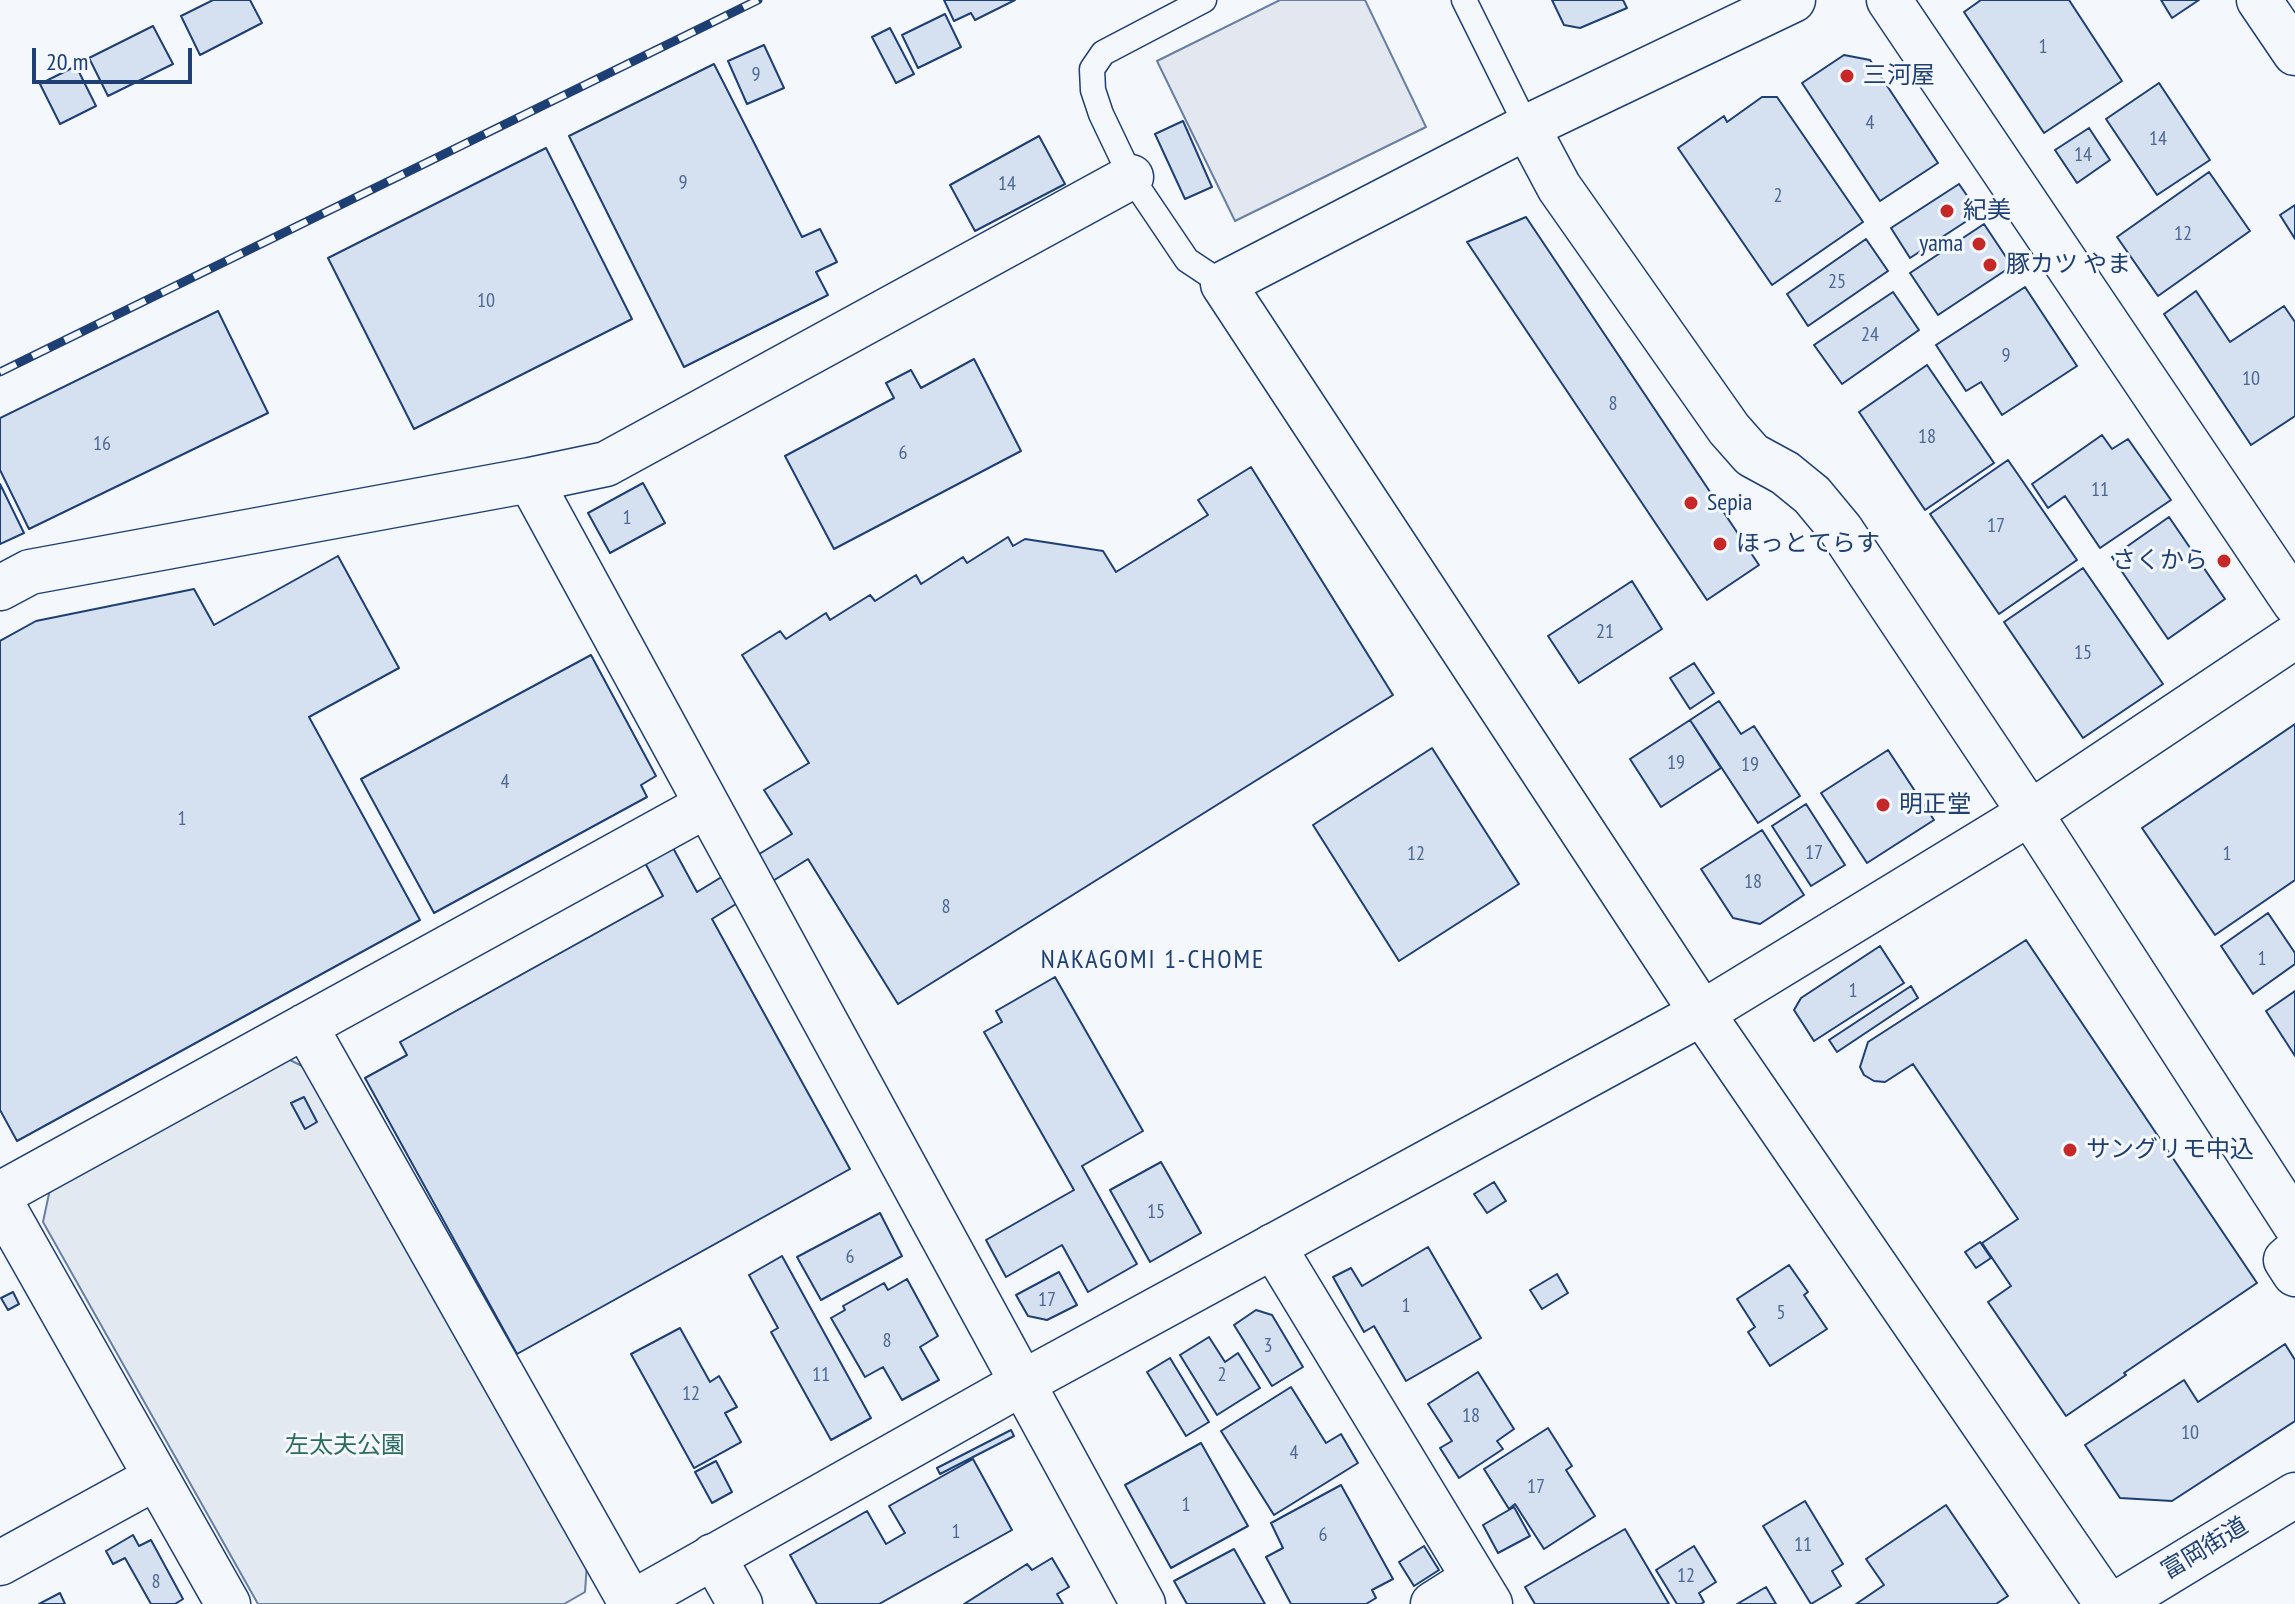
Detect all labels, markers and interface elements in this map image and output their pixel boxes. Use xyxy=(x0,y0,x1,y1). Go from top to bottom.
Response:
scale bar xyxy=(36,32,196,82)
house number: 1 xyxy=(2039,35,2047,59)
text: 20 m xyxy=(46,46,88,77)
place label: 三河屋 xyxy=(1863,62,1935,90)
house number: 9 xyxy=(752,63,760,87)
marker: 三河屋 xyxy=(1838,67,1856,85)
house number: 4 xyxy=(1866,111,1874,135)
house number: 14 xyxy=(2149,127,2167,151)
house number: 14 xyxy=(2074,143,2092,167)
house number: 9 xyxy=(679,171,687,195)
house number: 14 xyxy=(998,172,1016,196)
house number: 2 xyxy=(1774,184,1782,208)
place label: 紀美 xyxy=(1963,197,2011,225)
marker: 紀美 xyxy=(1938,202,1956,220)
house number: 12 xyxy=(2174,222,2192,246)
place label: yama xyxy=(1919,230,1963,258)
marker: yama xyxy=(1970,235,1988,253)
place label: 豚カツ やま xyxy=(2006,251,2131,279)
marker: 豚カツ やま xyxy=(1981,256,1999,274)
house number: 25 xyxy=(1828,270,1846,294)
house number: 10 xyxy=(477,289,495,313)
house number: 24 xyxy=(1861,323,1879,347)
house number: 9 xyxy=(2002,344,2010,368)
house number: 10 xyxy=(2242,367,2260,391)
house number: 8 xyxy=(1609,392,1617,416)
house number: 18 xyxy=(1918,425,1936,449)
house number: 16 xyxy=(93,432,111,456)
house number: 6 xyxy=(899,441,907,465)
house number: 11 xyxy=(2091,478,2109,502)
place label: Sepia xyxy=(1707,489,1752,517)
marker: Sepia xyxy=(1682,494,1700,512)
house number: 1 xyxy=(623,506,631,530)
house number: 17 xyxy=(1987,514,2005,538)
place label: ほっとてらす xyxy=(1736,530,1880,558)
marker: ほっとてらす xyxy=(1711,535,1729,553)
place label: さくから xyxy=(2112,547,2208,575)
marker: さくから xyxy=(2215,552,2233,570)
house number: 21 xyxy=(1596,620,1614,644)
house number: 15 xyxy=(2074,641,2092,665)
house number: 19 xyxy=(1667,751,1685,775)
house number: 19 xyxy=(1741,753,1759,777)
house number: 4 xyxy=(501,770,509,794)
place label: 明正堂 xyxy=(1899,791,1971,819)
marker: 明正堂 xyxy=(1874,796,1892,814)
house number: 1 xyxy=(178,807,186,831)
house number: 17 xyxy=(1805,841,1823,865)
house number: 12 xyxy=(1407,842,1425,866)
house number: 1 xyxy=(2223,842,2231,866)
house number: 18 xyxy=(1744,870,1762,894)
house number: 8 xyxy=(942,895,950,919)
district label: NAKAGOMI 1-CHOME xyxy=(1041,945,1265,977)
house number: 1 xyxy=(2258,947,2266,971)
house number: 1 xyxy=(1849,979,1857,1003)
place label: サングリモ中込 xyxy=(2086,1136,2254,1164)
marker: サングリモ中込 xyxy=(2061,1141,2079,1159)
house number: 15 xyxy=(1147,1200,1165,1224)
house number: 6 xyxy=(846,1245,854,1269)
house number: 17 xyxy=(1038,1288,1056,1312)
house number: 1 xyxy=(1402,1294,1410,1318)
house number: 5 xyxy=(1777,1301,1785,1325)
house number: 8 xyxy=(883,1329,891,1353)
house number: 3 xyxy=(1264,1334,1272,1358)
house number: 11 xyxy=(812,1363,830,1387)
house number: 2 xyxy=(1218,1363,1226,1387)
house number: 12 xyxy=(682,1382,700,1406)
house number: 18 xyxy=(1462,1404,1480,1428)
house number: 10 xyxy=(2181,1421,2199,1445)
park label: 左太夫公園 xyxy=(285,1432,405,1460)
house number: 4 xyxy=(1290,1441,1298,1465)
house number: 17 xyxy=(1527,1475,1545,1499)
house number: 1 xyxy=(1182,1493,1190,1517)
street label: 富岡街道 xyxy=(2156,1512,2254,1586)
house number: 1 xyxy=(952,1520,960,1544)
house number: 6 xyxy=(1319,1523,1327,1547)
house number: 11 xyxy=(1794,1533,1812,1557)
house number: 12 xyxy=(1677,1564,1695,1588)
house number: 8 xyxy=(152,1570,160,1594)

